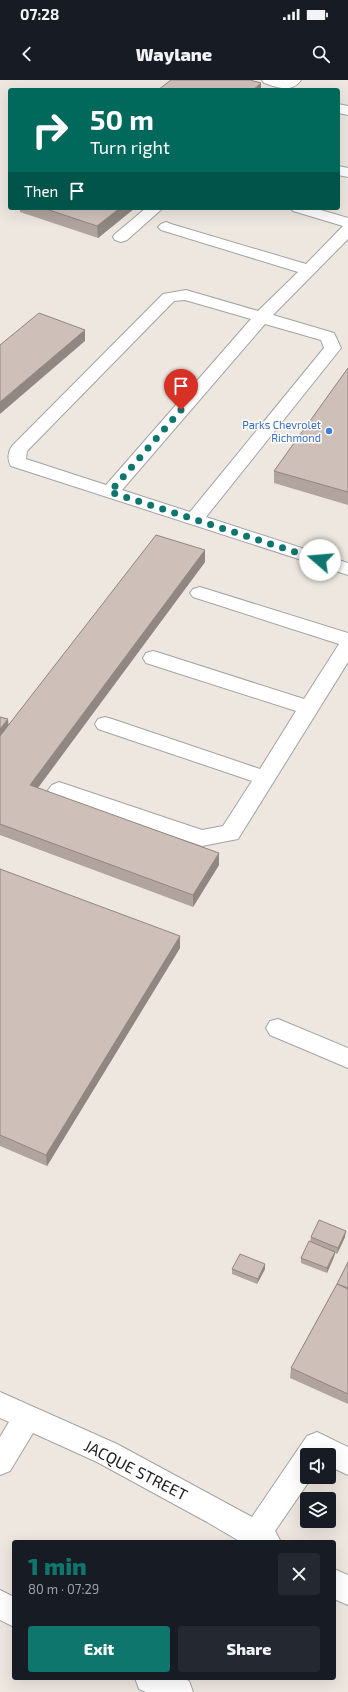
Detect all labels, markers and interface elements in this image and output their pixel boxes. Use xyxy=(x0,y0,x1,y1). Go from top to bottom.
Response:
text: 07:28 xyxy=(20,5,59,23)
icon: back xyxy=(16,43,38,65)
text: Waylane xyxy=(136,43,212,65)
icon: search xyxy=(310,43,332,65)
text: 50 m xyxy=(90,102,154,136)
icon: right xyxy=(24,104,76,156)
text: Turn right xyxy=(90,136,170,158)
icon: arrive xyxy=(66,180,88,202)
text: Then xyxy=(24,182,58,200)
pin xyxy=(164,369,198,410)
icon: arrive xyxy=(170,375,192,397)
place label: Parks Chevrolet Richmond xyxy=(242,418,321,444)
marker: Parks Chevrolet Richmond xyxy=(324,426,334,436)
position arrow xyxy=(299,539,341,581)
street label: JACQUE STREET xyxy=(81,1435,191,1505)
map controls xyxy=(300,1448,336,1528)
button: sound xyxy=(300,1448,336,1484)
button: layers xyxy=(300,1492,336,1528)
text: 1 min xyxy=(28,1551,87,1580)
button: close xyxy=(278,1553,320,1595)
text: 80 m · 07:29 xyxy=(28,1581,99,1597)
button: Exit xyxy=(28,1626,170,1672)
button: Share xyxy=(178,1626,320,1672)

